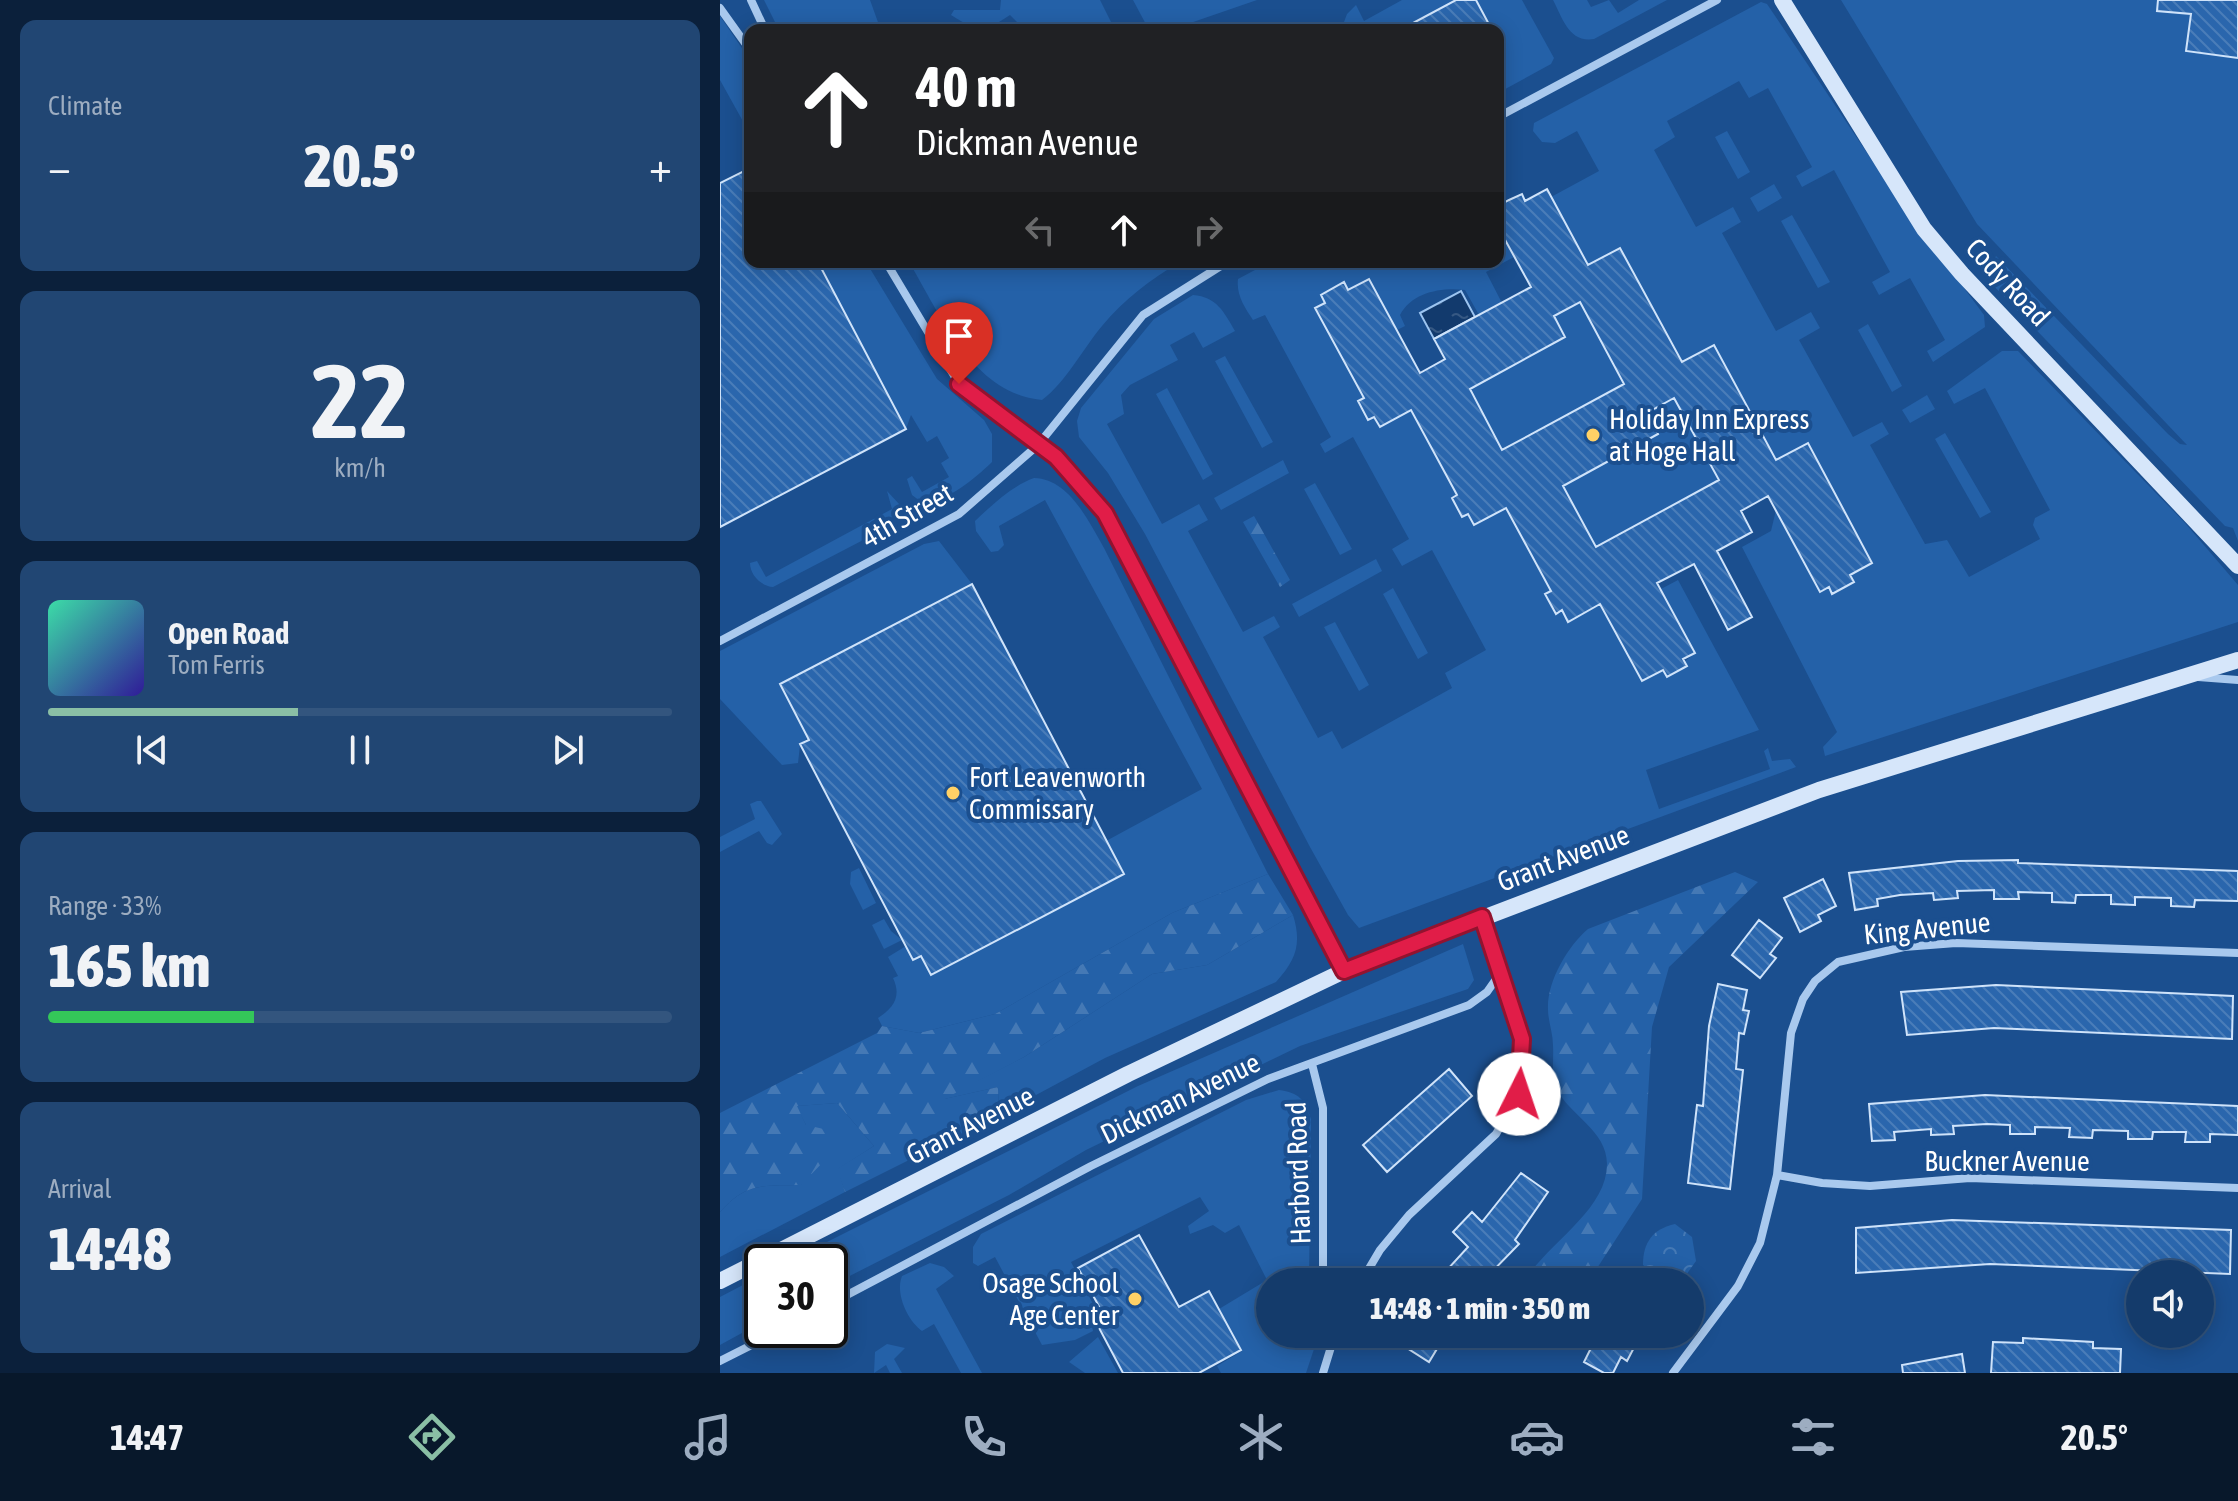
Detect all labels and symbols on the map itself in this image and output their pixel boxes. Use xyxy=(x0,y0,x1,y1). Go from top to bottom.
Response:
street label: Cody Road xyxy=(1960,232,2056,332)
pin xyxy=(925,302,993,384)
place label: Holiday Inn Express at Hoge Hall xyxy=(1609,403,1809,467)
marker: Holiday Inn Express at Hoge Hall xyxy=(1584,426,1602,444)
street label: 4th Street xyxy=(856,476,958,554)
place label: Fort Leavenworth Commissary xyxy=(969,761,1146,825)
marker: Fort Leavenworth Commissary xyxy=(944,784,962,802)
street label: Grant Avenue xyxy=(1493,818,1633,898)
street label: King Avenue xyxy=(1862,905,1992,951)
street label: Dickman Avenue xyxy=(1095,1046,1265,1150)
position arrow xyxy=(1477,1052,1561,1136)
street label: Grant Avenue xyxy=(901,1079,1039,1171)
street label: Harbord Road xyxy=(1280,1101,1316,1245)
street label: Buckner Avenue xyxy=(1924,1145,2090,1177)
speed limit sign: 30 xyxy=(744,1244,848,1348)
place label: Osage School Age Center xyxy=(982,1267,1120,1331)
marker: Osage School Age Center xyxy=(1126,1290,1144,1308)

